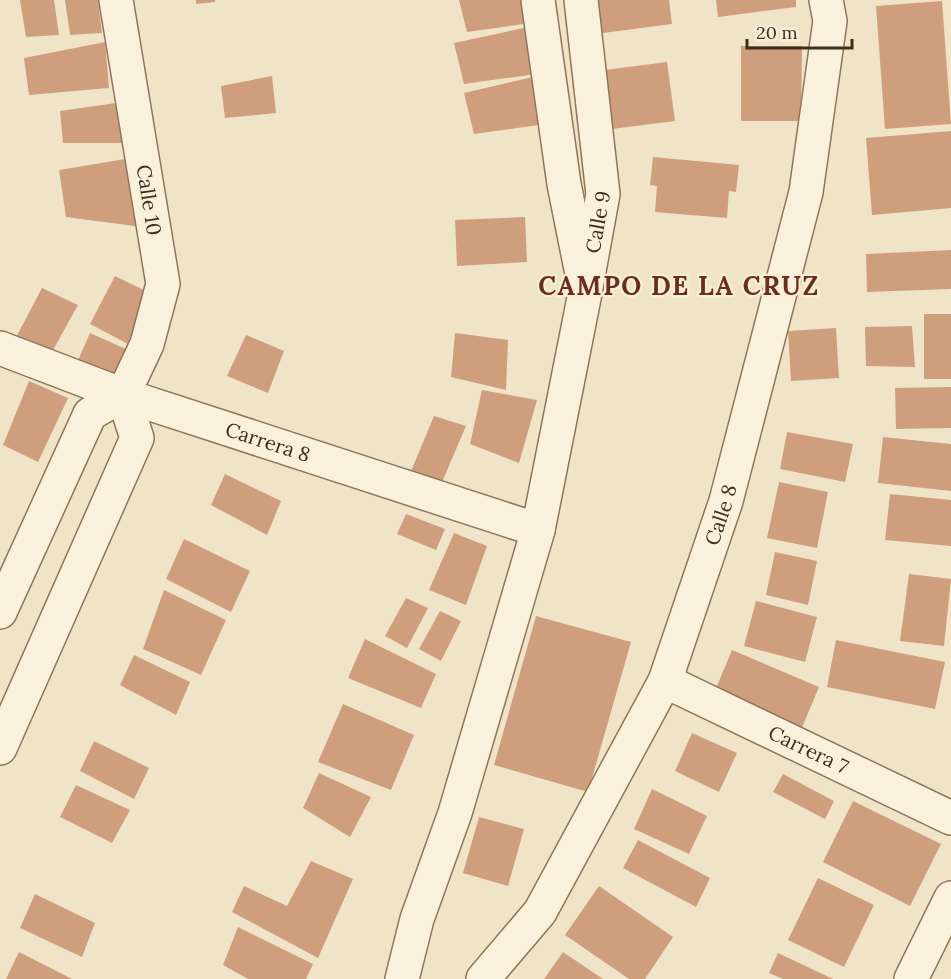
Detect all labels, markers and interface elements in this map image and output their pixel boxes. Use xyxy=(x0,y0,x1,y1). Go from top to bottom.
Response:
scale bar xyxy=(747,12,852,50)
text: 20 m xyxy=(756,21,798,44)
street label: Calle 10 xyxy=(132,163,167,237)
street label: Calle 9 xyxy=(579,189,615,255)
district label: CAMPO DE LA CRUZ xyxy=(538,269,820,302)
street label: Carrera 8 xyxy=(222,416,314,467)
street label: Calle 8 xyxy=(699,482,742,548)
street label: Carrera 7 xyxy=(765,719,853,779)

